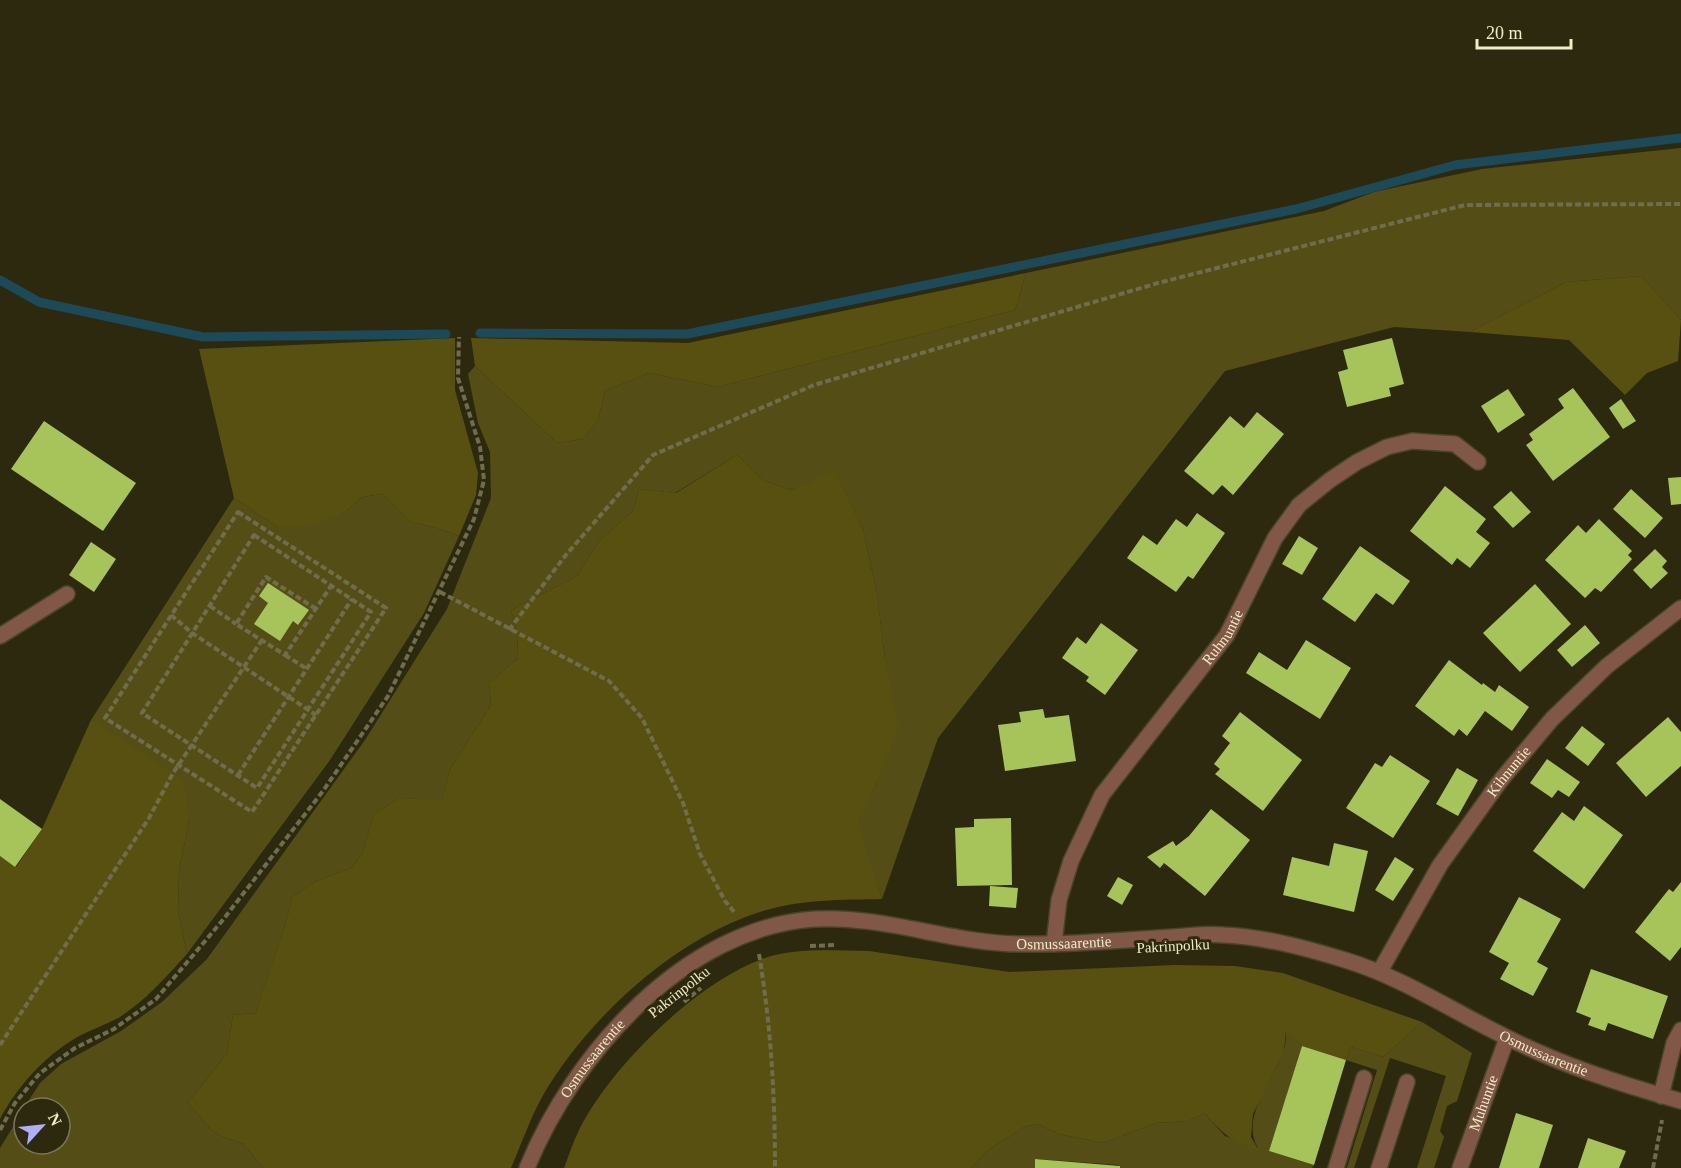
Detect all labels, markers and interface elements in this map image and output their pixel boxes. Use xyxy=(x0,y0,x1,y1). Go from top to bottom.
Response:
scale bar xyxy=(1477,12,1572,50)
text: 20 m xyxy=(1486,23,1523,43)
street label: Ruhnuntie xyxy=(1199,607,1246,668)
street label: Kihnuntie xyxy=(1484,743,1534,800)
street label: Osmussaarentie xyxy=(1016,933,1112,952)
street label: Pakrinpolku xyxy=(1136,936,1211,956)
street label: Pakrinpolku xyxy=(645,963,713,1021)
street label: Osmussaarentie xyxy=(557,1016,628,1101)
street label: Osmussaarentie xyxy=(1497,1027,1590,1079)
street label: Muhuntie xyxy=(1466,1073,1501,1133)
north arrow xyxy=(12,1096,72,1156)
text: N xyxy=(45,1110,65,1129)

